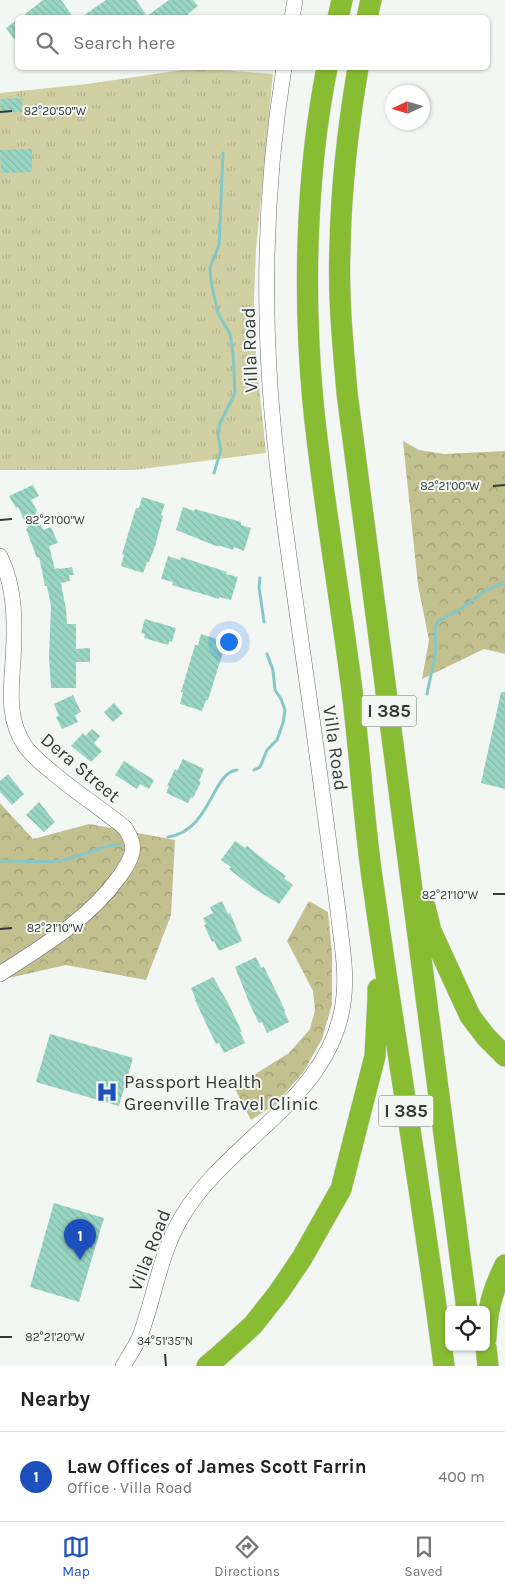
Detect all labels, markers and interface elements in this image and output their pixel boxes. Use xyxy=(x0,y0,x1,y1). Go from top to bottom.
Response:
search box xyxy=(15,15,490,70)
icon: search xyxy=(33,29,61,57)
text: Search here xyxy=(73,32,175,54)
north arrow xyxy=(385,85,430,130)
text: 82°20'50"W xyxy=(24,104,86,118)
street label: Villa Road xyxy=(238,307,262,393)
text: 82°21'00"W xyxy=(420,479,480,493)
text: 82°21'00"W xyxy=(25,513,85,527)
your location xyxy=(216,629,242,655)
road number: I 385 xyxy=(362,696,416,726)
street label: Villa Road xyxy=(318,704,352,792)
street label: Dera Street xyxy=(36,728,124,807)
text: 82°21'10"W xyxy=(422,888,478,902)
text: 82°21'10"W xyxy=(27,921,83,935)
place label: Passport Health Greenville Travel Clinic xyxy=(124,1071,318,1115)
hospital icon: Passport Health Greenville Travel Clinic xyxy=(94,1079,120,1105)
road number: I 385 xyxy=(378,1096,434,1126)
street label: Villa Road xyxy=(124,1206,176,1294)
pin: 1 xyxy=(64,1219,96,1260)
map controls xyxy=(445,1306,490,1351)
button: locate xyxy=(445,1306,490,1351)
text: 82°21'20"W xyxy=(25,1330,85,1344)
text: 34°51'35"N xyxy=(137,1334,193,1348)
text: Nearby xyxy=(20,1387,90,1411)
text: Law Offices of James Scott Farrin xyxy=(67,1456,367,1478)
text: 1 xyxy=(33,1467,39,1486)
text: 400 m xyxy=(438,1467,485,1486)
text: Office · Villa Road xyxy=(67,1478,192,1497)
tab: Map xyxy=(62,1533,90,1580)
tab: Directions xyxy=(214,1533,280,1580)
tab: Saved xyxy=(404,1533,443,1580)

